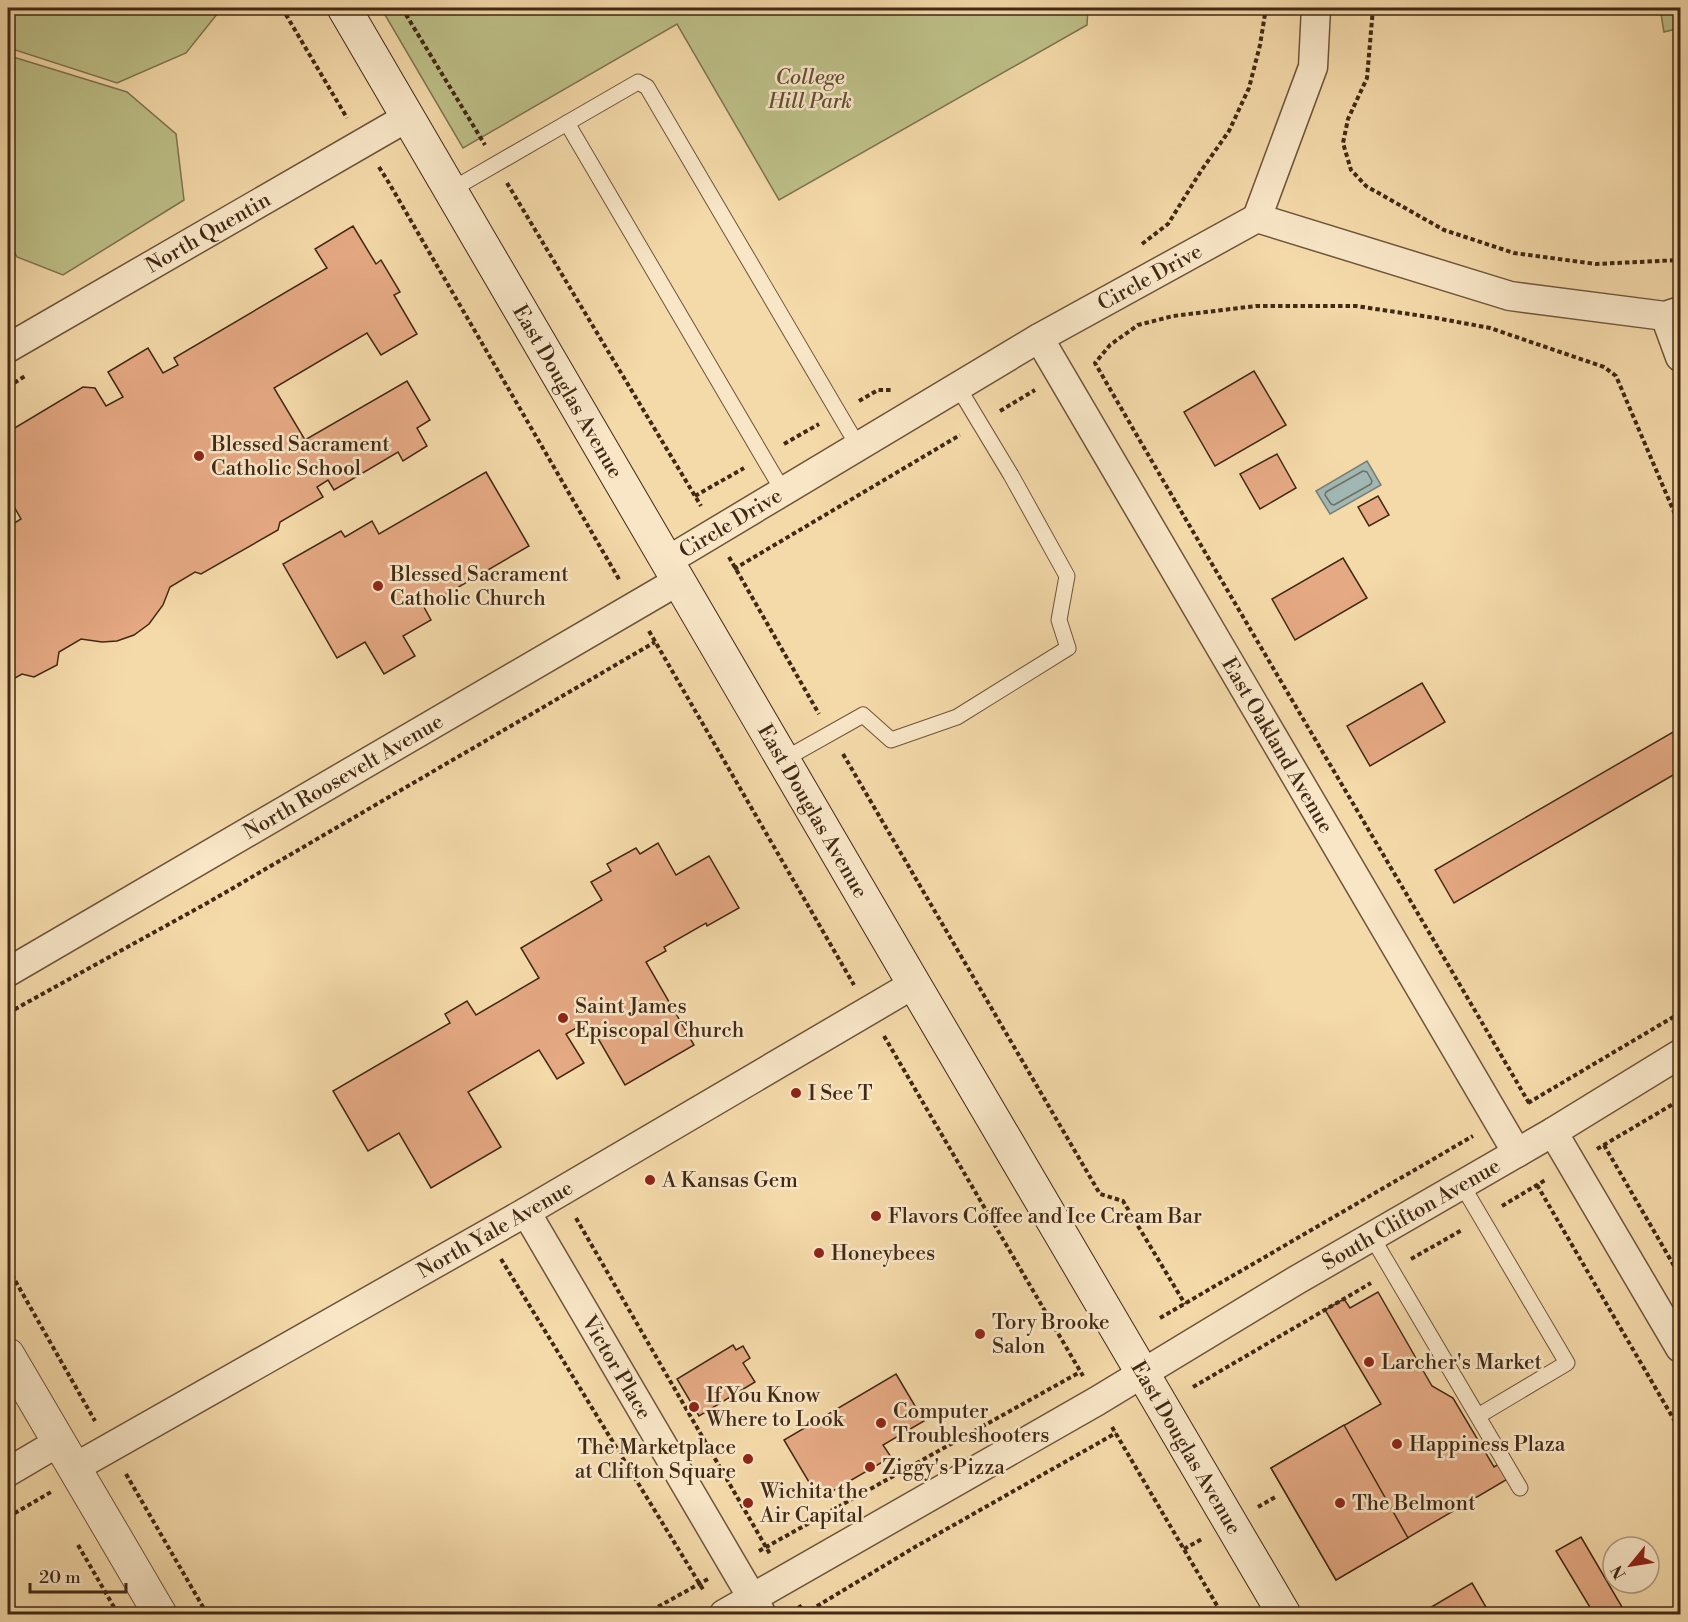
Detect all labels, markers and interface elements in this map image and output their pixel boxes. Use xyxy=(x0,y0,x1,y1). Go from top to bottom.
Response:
park label: College Hill Park xyxy=(767,65,852,115)
street label: North Quentin xyxy=(141,187,276,280)
street label: Circle Drive xyxy=(1093,239,1207,317)
street label: East Douglas Avenue xyxy=(506,300,628,484)
place label: Blessed Sacrament Catholic School xyxy=(210,432,390,482)
marker: Blessed Sacrament Catholic School xyxy=(192,449,206,463)
street label: Circle Drive xyxy=(675,483,787,565)
place label: Blessed Sacrament Catholic Church xyxy=(389,562,569,612)
marker: Blessed Sacrament Catholic Church xyxy=(371,579,385,593)
street label: East Oakland Avenue xyxy=(1215,653,1339,838)
street label: North Roosevelt Avenue xyxy=(239,709,448,846)
street label: East Douglas Avenue xyxy=(751,720,873,903)
place label: Saint James Episcopal Church xyxy=(575,994,745,1044)
marker: Saint James Episcopal Church xyxy=(556,1011,570,1025)
place label: I See T xyxy=(808,1081,873,1107)
marker: I See T xyxy=(789,1086,803,1100)
street label: South Clifton Avenue xyxy=(1318,1153,1505,1277)
place label: A Kansas Gem xyxy=(661,1168,798,1194)
marker: A Kansas Gem xyxy=(643,1173,657,1187)
street label: North Yale Avenue xyxy=(413,1175,578,1285)
place label: Flavors Coffee and Ice Cream Bar xyxy=(888,1204,1202,1230)
marker: Flavors Coffee and Ice Cream Bar xyxy=(869,1209,883,1223)
place label: Honeybees xyxy=(831,1241,935,1267)
marker: Honeybees xyxy=(812,1246,826,1260)
street label: Victor Place xyxy=(575,1310,657,1425)
place label: Tory Brooke Salon xyxy=(992,1310,1110,1360)
marker: Tory Brooke Salon xyxy=(973,1327,987,1341)
place label: Larcher's Market xyxy=(1381,1350,1543,1376)
marker: Larcher's Market xyxy=(1362,1355,1376,1369)
street label: East Douglas Avenue xyxy=(1124,1357,1247,1540)
place label: If You Know Where to Look xyxy=(705,1383,845,1433)
place label: Computer Troubleshooters xyxy=(893,1399,1050,1449)
marker: If You Know Where to Look xyxy=(687,1400,701,1414)
marker: Computer Troubleshooters xyxy=(874,1416,888,1430)
place label: Happiness Plaza xyxy=(1409,1432,1566,1458)
place label: The Marketplace at Clifton Square xyxy=(575,1435,736,1485)
marker: Happiness Plaza xyxy=(1390,1437,1404,1451)
marker: The Marketplace at Clifton Square xyxy=(741,1452,755,1466)
place label: Ziggy's Pizza xyxy=(882,1455,1005,1481)
marker: Ziggy's Pizza xyxy=(863,1460,877,1474)
place label: Wichita the Air Capital xyxy=(759,1479,868,1529)
place label: The Belmont xyxy=(1352,1491,1476,1517)
marker: Wichita the Air Capital xyxy=(741,1496,755,1510)
marker: The Belmont xyxy=(1333,1496,1347,1510)
north arrow xyxy=(1601,1535,1661,1595)
scale bar xyxy=(30,1556,126,1594)
text: N xyxy=(1607,1561,1631,1582)
text: 20 m xyxy=(39,1566,81,1589)

